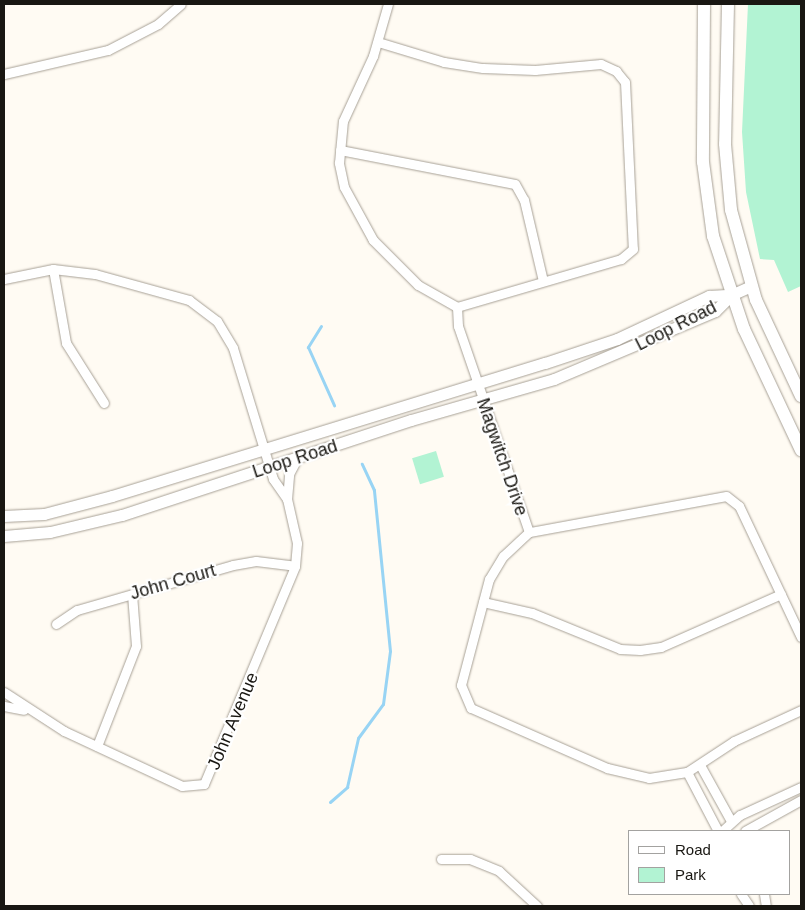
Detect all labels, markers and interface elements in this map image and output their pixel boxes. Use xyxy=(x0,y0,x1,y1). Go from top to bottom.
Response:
street label: Loop Road xyxy=(632,296,720,356)
street label: Magwitch Drive xyxy=(472,395,532,519)
street label: Loop Road xyxy=(250,435,340,483)
street label: John Court xyxy=(128,559,218,605)
street label: John Avenue xyxy=(203,669,263,773)
legend xyxy=(628,830,790,895)
text: Road xyxy=(675,841,711,858)
text: Park xyxy=(675,866,706,883)

